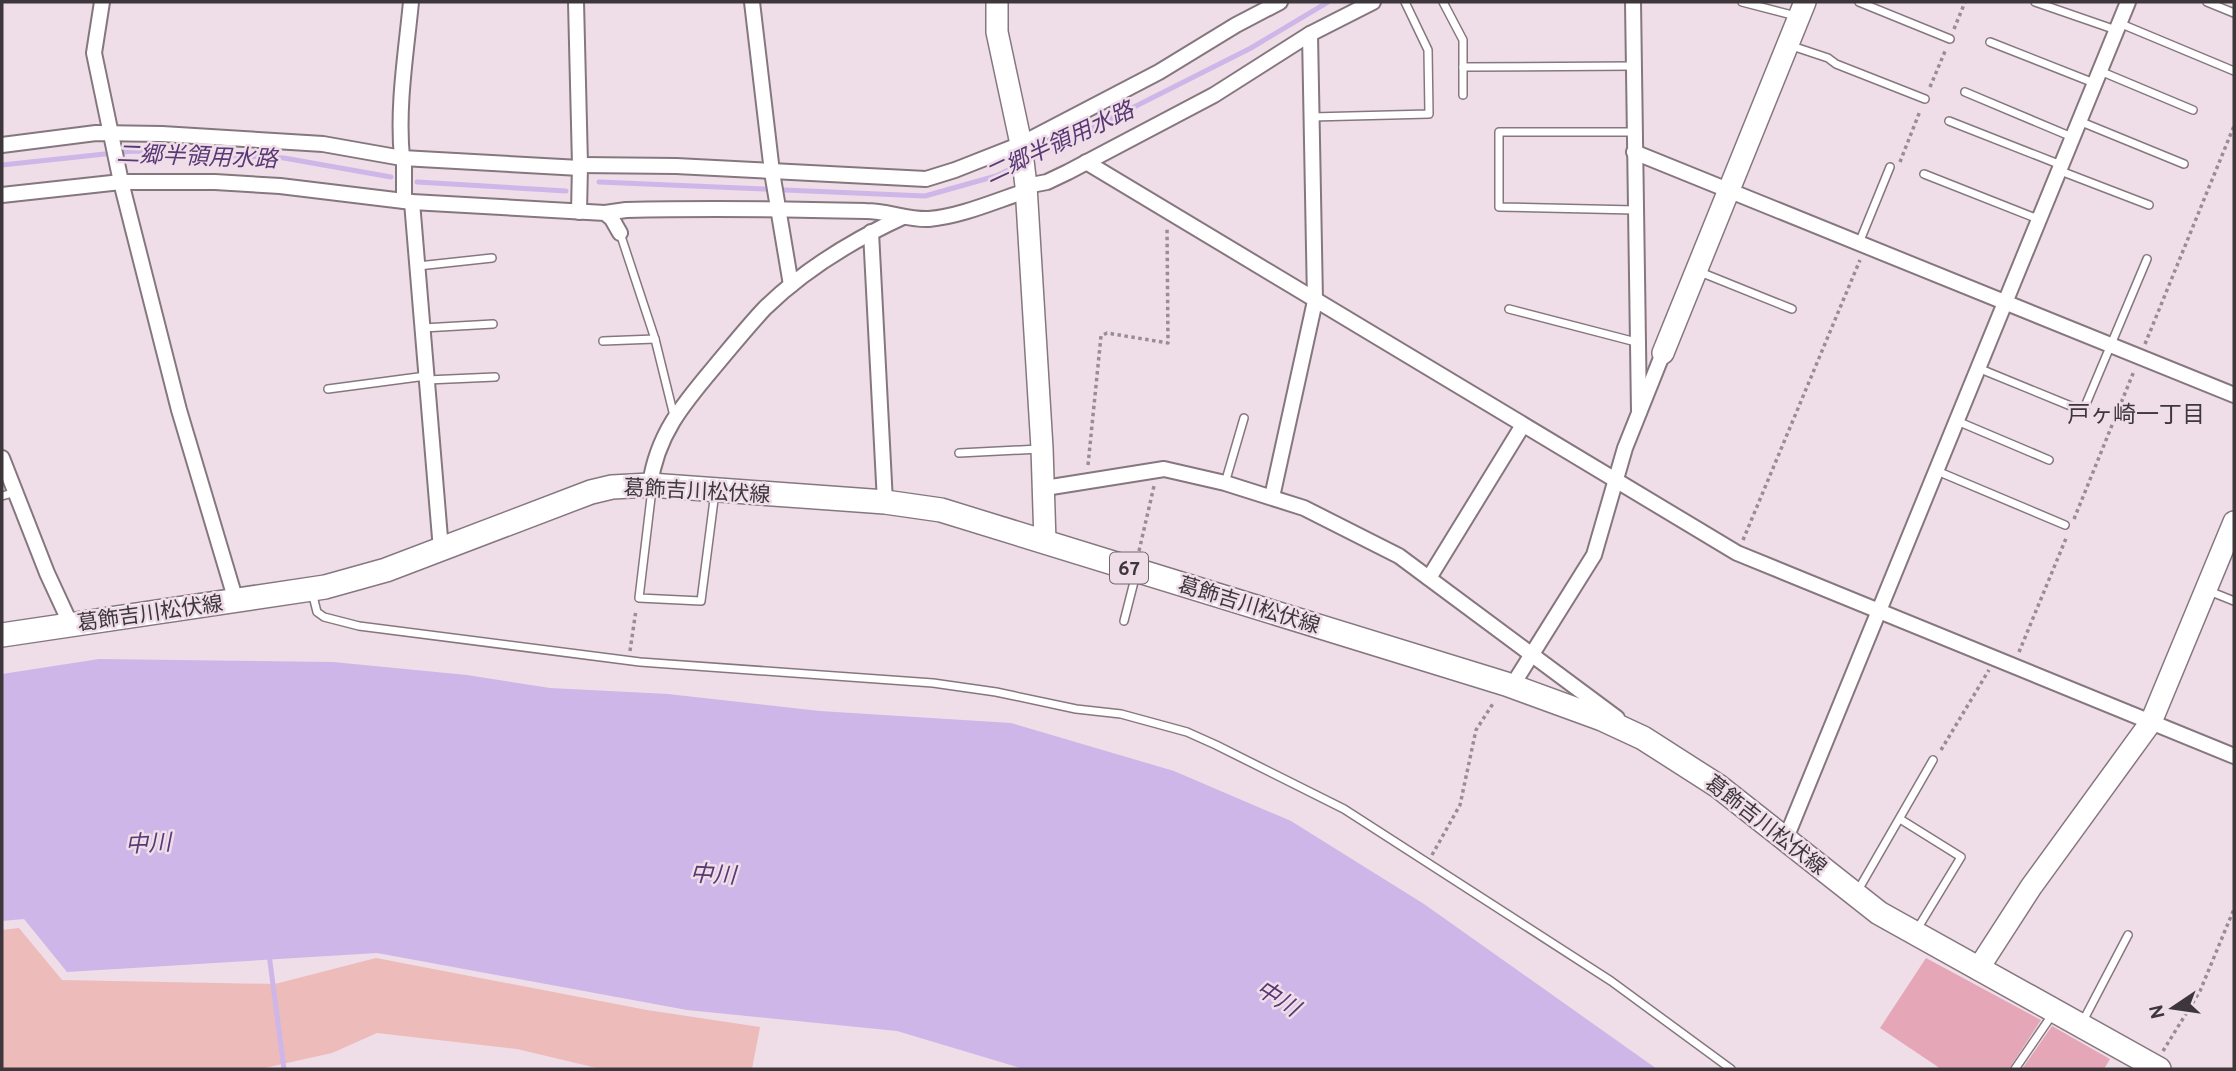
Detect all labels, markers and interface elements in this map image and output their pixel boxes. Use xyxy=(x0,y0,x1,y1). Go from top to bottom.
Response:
water label: 二郷半領用水路 xyxy=(981,96,1141,191)
water label: 二郷半領用水路 xyxy=(116,141,280,176)
district label: 戸ヶ崎一丁目 xyxy=(2067,402,2205,431)
street label: 葛飾吉川松伏線 xyxy=(623,475,771,510)
road number: 67 xyxy=(1110,552,1148,583)
street label: 葛飾吉川松伏線 xyxy=(1174,572,1323,641)
street label: 葛飾吉川松伏線 xyxy=(76,591,225,638)
street label: 葛飾吉川松伏線 xyxy=(1699,770,1831,882)
water label: 中川 xyxy=(124,830,175,861)
water label: 中川 xyxy=(689,861,740,892)
north arrow xyxy=(2138,973,2208,1043)
water label: 中川 xyxy=(1249,976,1306,1026)
text: N xyxy=(2145,1002,2172,1021)

